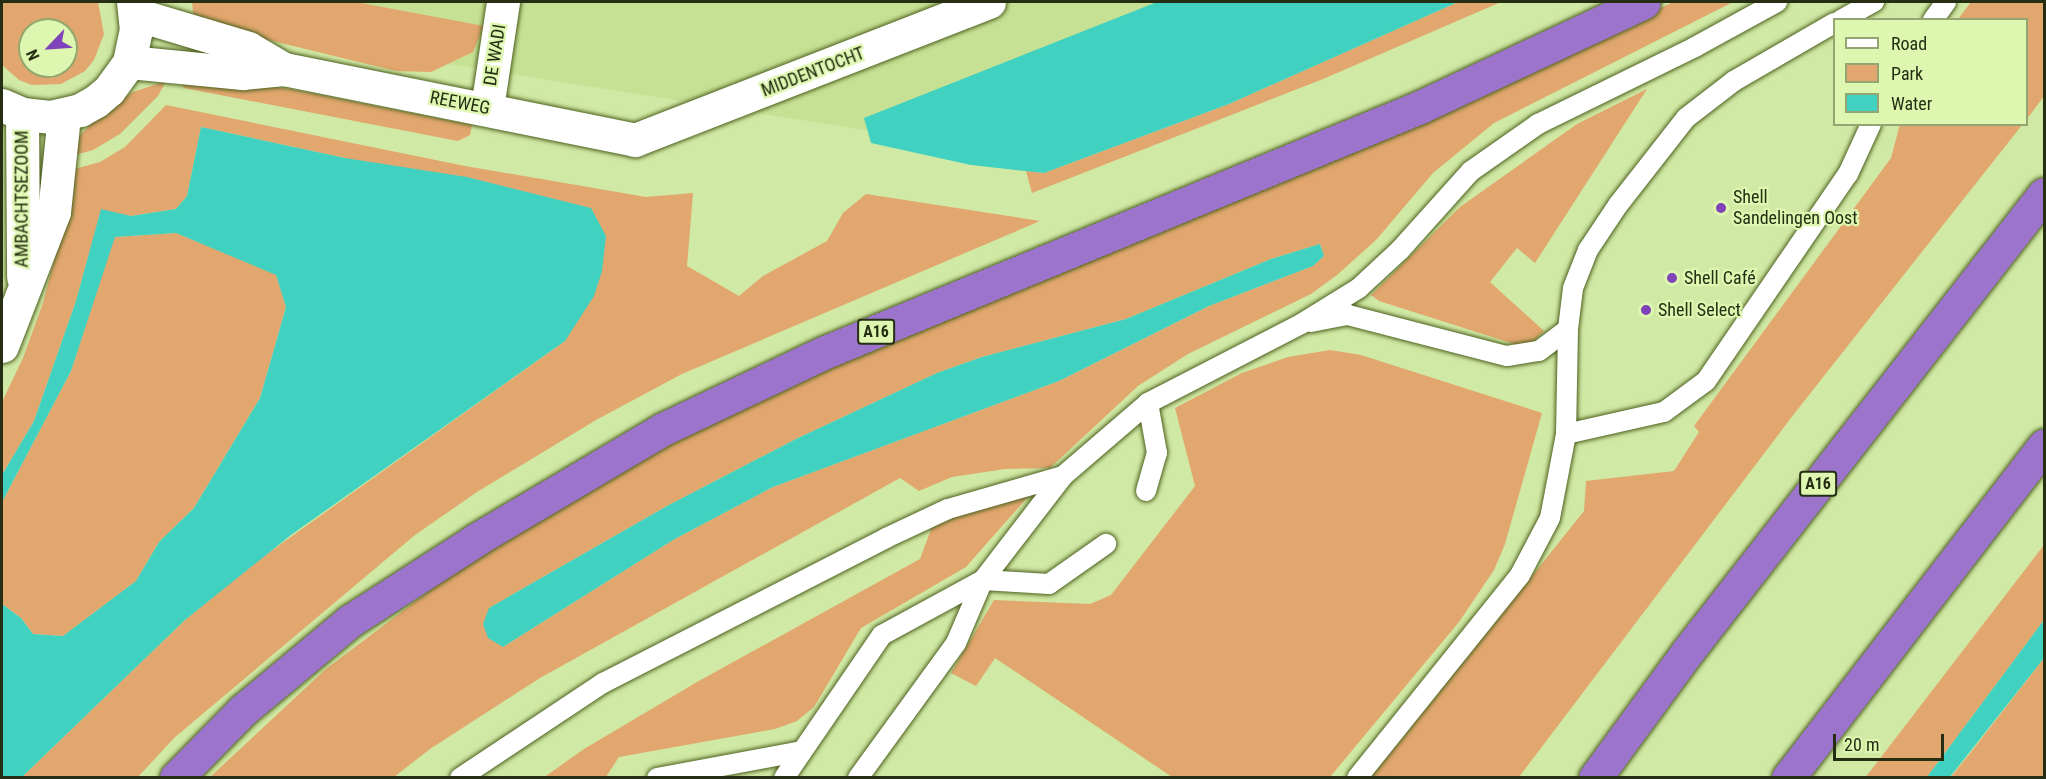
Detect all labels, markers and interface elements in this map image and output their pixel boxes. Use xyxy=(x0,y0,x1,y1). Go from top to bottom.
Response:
north arrow xyxy=(18,18,78,78)
legend xyxy=(1833,18,2028,126)
street label: DE WADI xyxy=(479,23,511,87)
text: Road xyxy=(1891,33,1927,54)
street label: MIDDENTOCHT xyxy=(758,42,868,102)
text: N xyxy=(22,47,44,63)
text: Park xyxy=(1891,63,1923,84)
street label: REEWEG xyxy=(428,87,492,119)
text: Water xyxy=(1891,93,1932,114)
street label: AMBACHTSEZOOM xyxy=(11,130,33,268)
place label: Shell Sandelingen Oost xyxy=(1733,187,1858,230)
marker: Shell Sandelingen Oost xyxy=(1714,201,1728,215)
place label: Shell Café xyxy=(1684,267,1756,289)
marker: Shell Café xyxy=(1665,271,1679,285)
place label: Shell Select xyxy=(1658,299,1741,321)
marker: Shell Select xyxy=(1639,303,1653,317)
road number: A16 xyxy=(856,319,896,345)
road number: A16 xyxy=(1798,471,1838,497)
scale bar xyxy=(1836,722,1947,760)
text: 20 m xyxy=(1844,734,1879,755)

